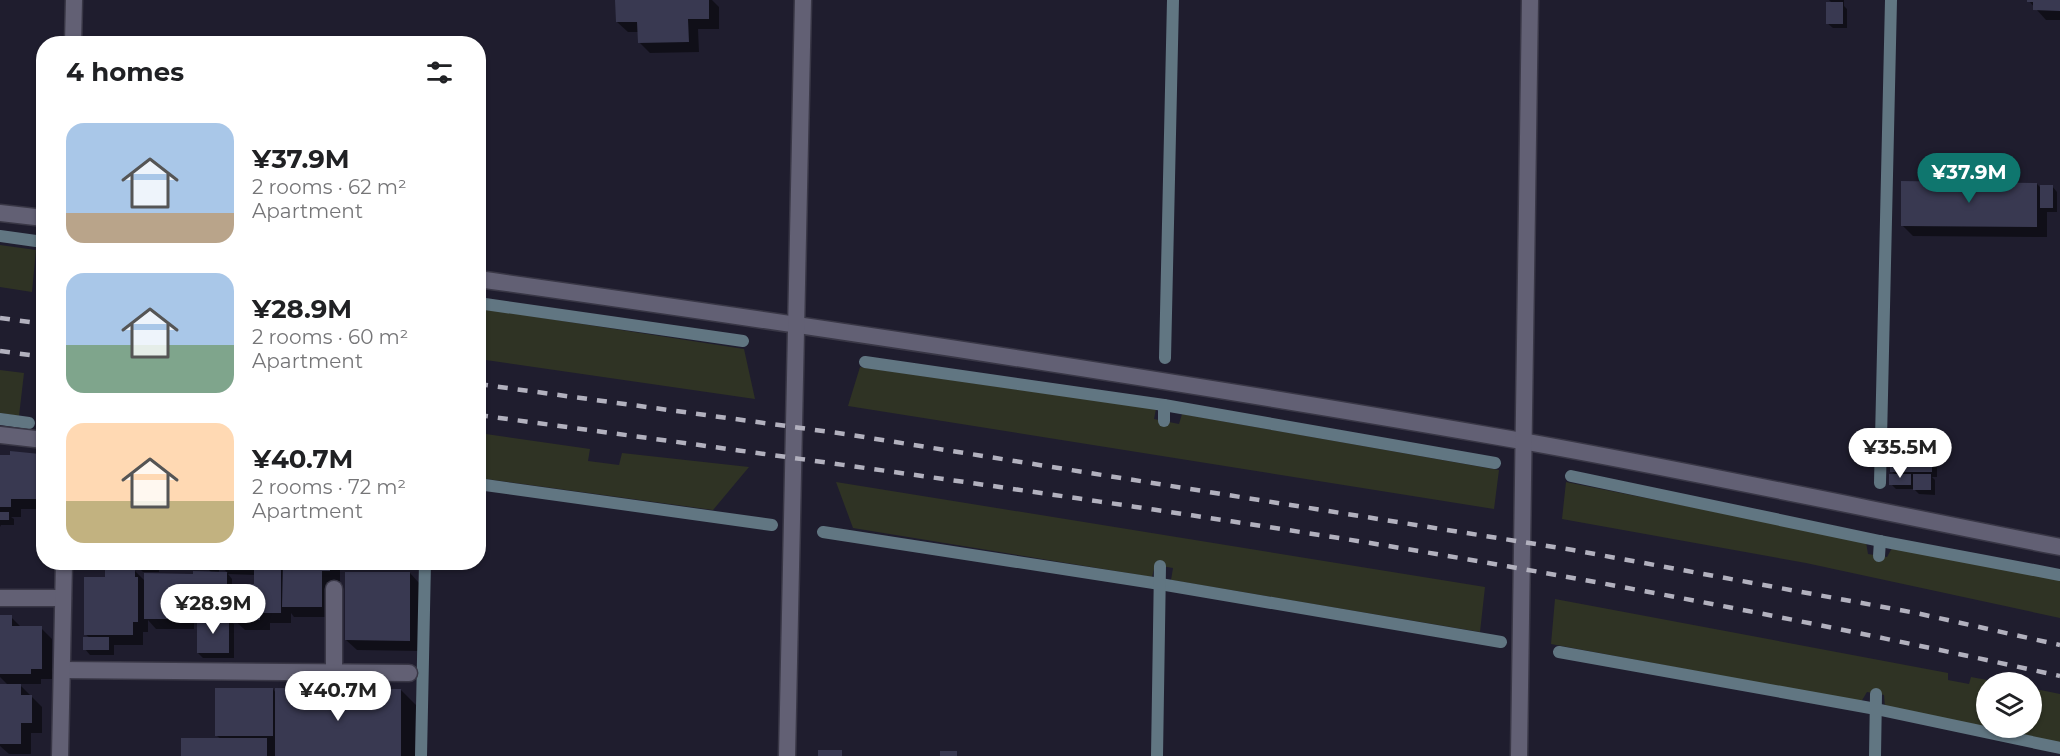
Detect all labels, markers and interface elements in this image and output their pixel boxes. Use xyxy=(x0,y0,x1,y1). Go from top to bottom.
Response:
text: 4 homes xyxy=(66,56,184,88)
icon: filters xyxy=(423,56,456,89)
text: ¥37.9M xyxy=(252,143,350,175)
icon: home xyxy=(114,147,186,219)
pin: ¥37.9M xyxy=(1920,153,2018,204)
text: ¥37.9M xyxy=(1931,160,2007,184)
text: 2 rooms · 62 m² xyxy=(252,175,407,199)
text: Apartment xyxy=(252,199,363,223)
text: ¥28.9M xyxy=(252,293,352,325)
icon: home xyxy=(114,297,186,369)
text: 2 rooms · 60 m² xyxy=(252,325,408,349)
text: Apartment xyxy=(252,349,363,373)
pin: ¥35.5M xyxy=(1851,428,1949,479)
text: ¥35.5M xyxy=(1863,435,1937,459)
text: ¥40.7M xyxy=(252,443,353,475)
icon: home xyxy=(114,447,186,519)
text: 2 rooms · 72 m² xyxy=(252,475,406,499)
text: Apartment xyxy=(252,499,363,523)
pin: ¥28.9M xyxy=(164,584,262,635)
text: ¥28.9M xyxy=(175,591,252,615)
pin: ¥40.7M xyxy=(289,671,387,722)
map controls xyxy=(1976,672,2042,738)
button: layers xyxy=(1976,672,2042,738)
text: ¥40.7M xyxy=(299,678,377,702)

